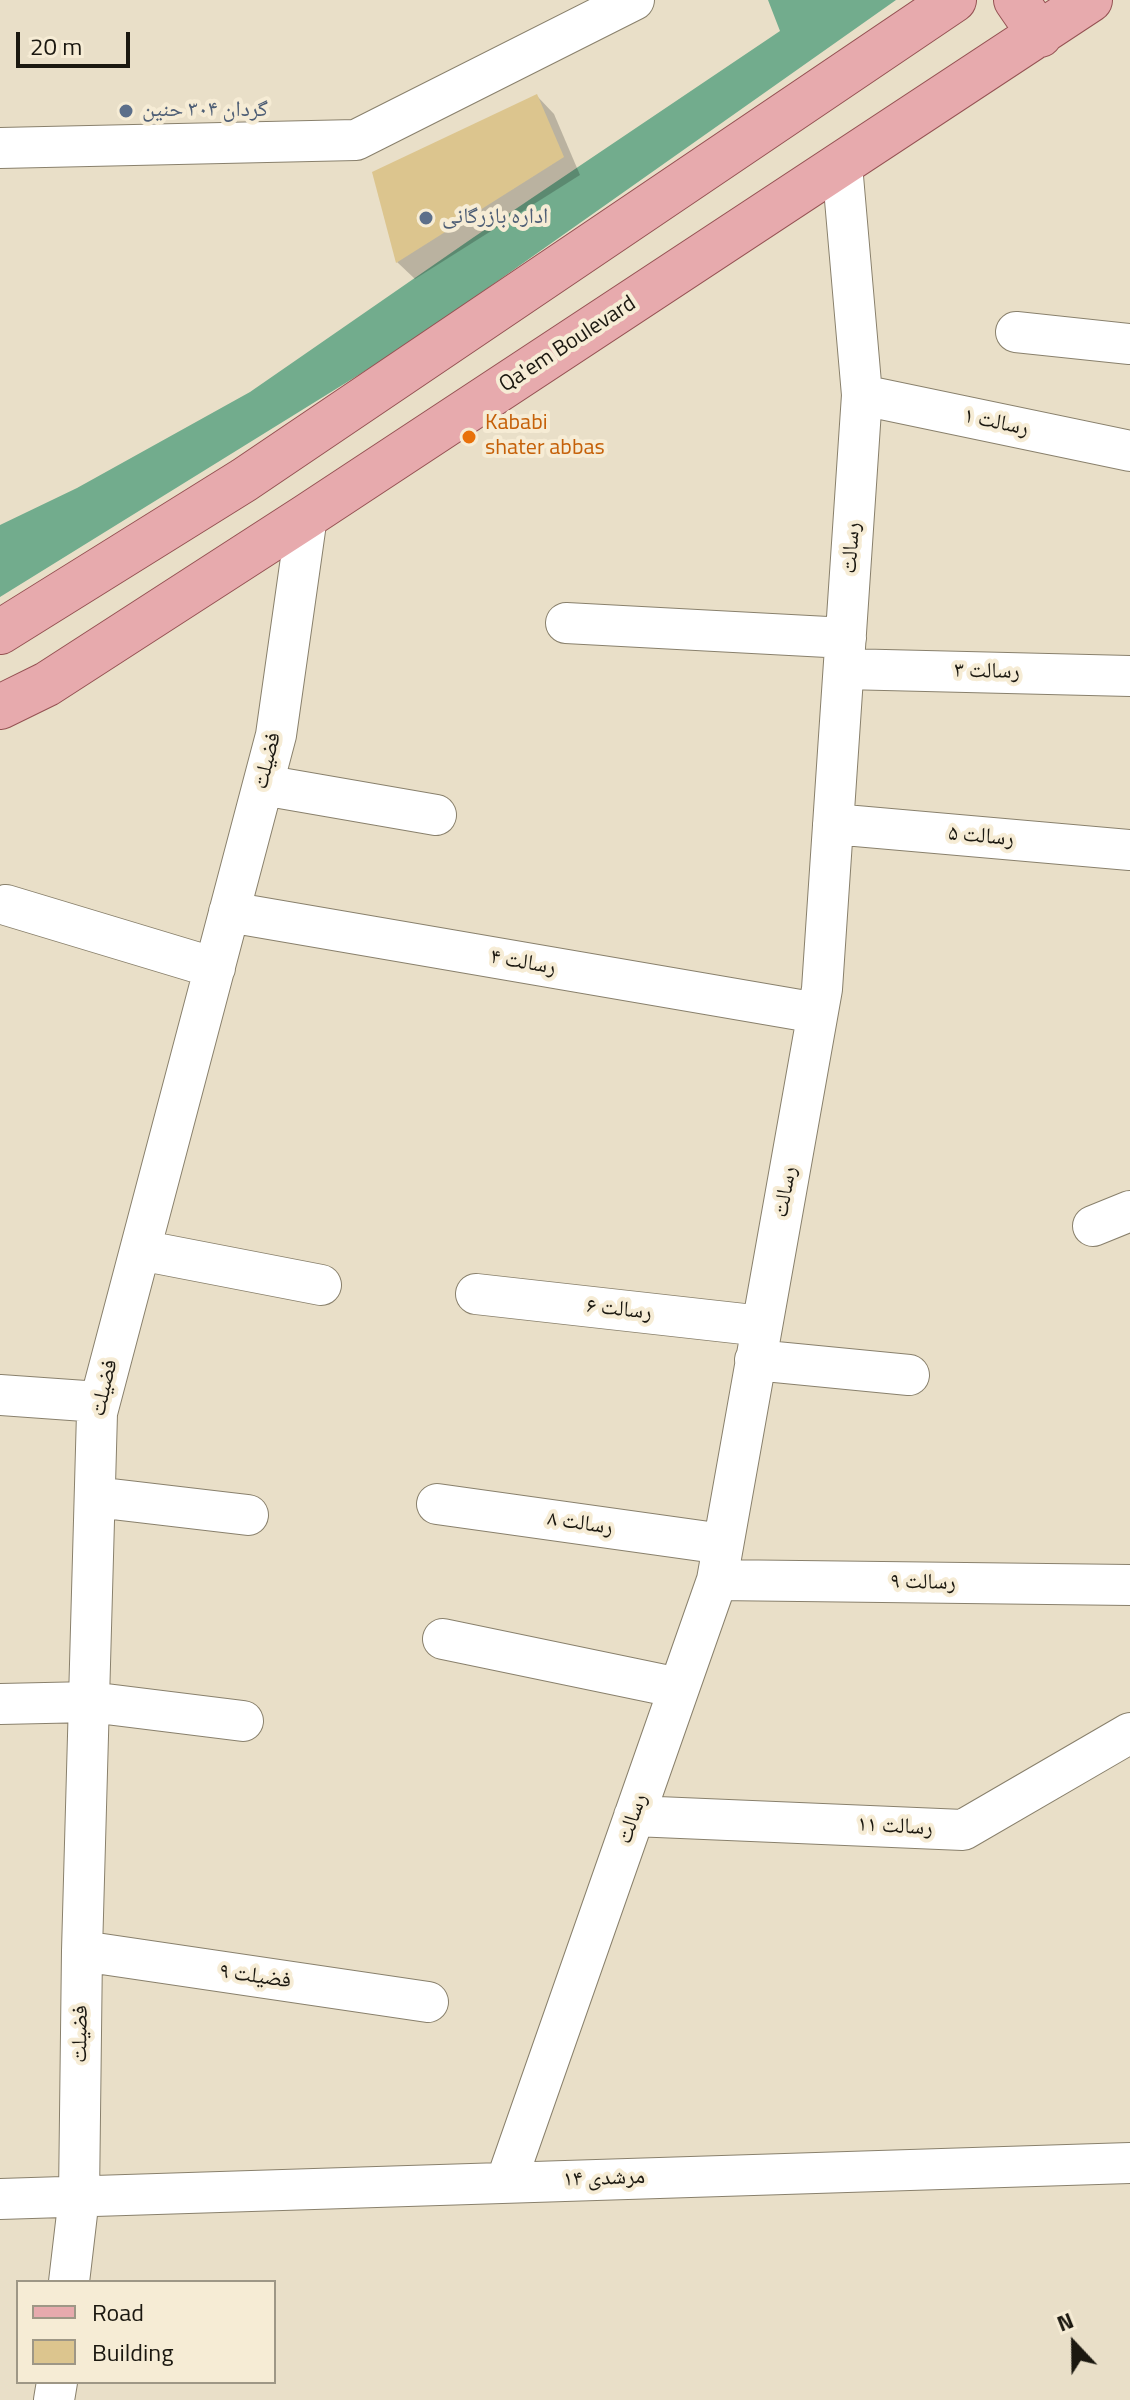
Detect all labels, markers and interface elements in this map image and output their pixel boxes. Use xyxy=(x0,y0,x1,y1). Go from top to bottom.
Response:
scale bar xyxy=(20,16,134,66)
text: 20 m xyxy=(30,28,82,64)
place label: گردان ۳۰۴ حنین xyxy=(142,98,268,124)
marker: گردان ۳۰۴ حنین xyxy=(117,102,135,120)
place label: اداره بازرگانی xyxy=(442,205,548,231)
marker: اداره بازرگانی xyxy=(417,209,435,227)
street label: Qa'em Boulevard xyxy=(495,291,641,399)
street label: رسالت ۱ xyxy=(961,403,1031,443)
place label: Kababi shater abbas xyxy=(485,411,605,462)
marker: Kababi shater abbas xyxy=(460,428,478,446)
street label: رسالت xyxy=(837,522,867,574)
street label: رسالت ۳ xyxy=(954,658,1020,686)
street label: فضیلت xyxy=(248,730,288,792)
street label: رسالت ۵ xyxy=(947,821,1015,853)
street label: رسالت ۴ xyxy=(488,944,558,982)
street label: رسالت xyxy=(769,1165,803,1219)
street label: رسالت ۶ xyxy=(585,1293,653,1327)
street label: فضیلت xyxy=(86,1357,124,1419)
street label: رسالت ۸ xyxy=(546,1506,614,1542)
street label: رسالت ۹ xyxy=(890,1569,956,1597)
street label: رسالت xyxy=(612,1791,654,1847)
street label: رسالت ۱۱ xyxy=(856,1812,934,1842)
street label: فضیلت ۹ xyxy=(217,1959,293,1995)
street label: فضیلت xyxy=(67,2005,95,2063)
street label: مرشدی ۱۴ xyxy=(563,2164,645,2194)
legend xyxy=(16,2280,276,2384)
text: Road xyxy=(92,2294,144,2330)
text: N xyxy=(1052,2303,1078,2340)
north arrow xyxy=(1034,2304,1114,2384)
text: Building xyxy=(92,2334,174,2370)

